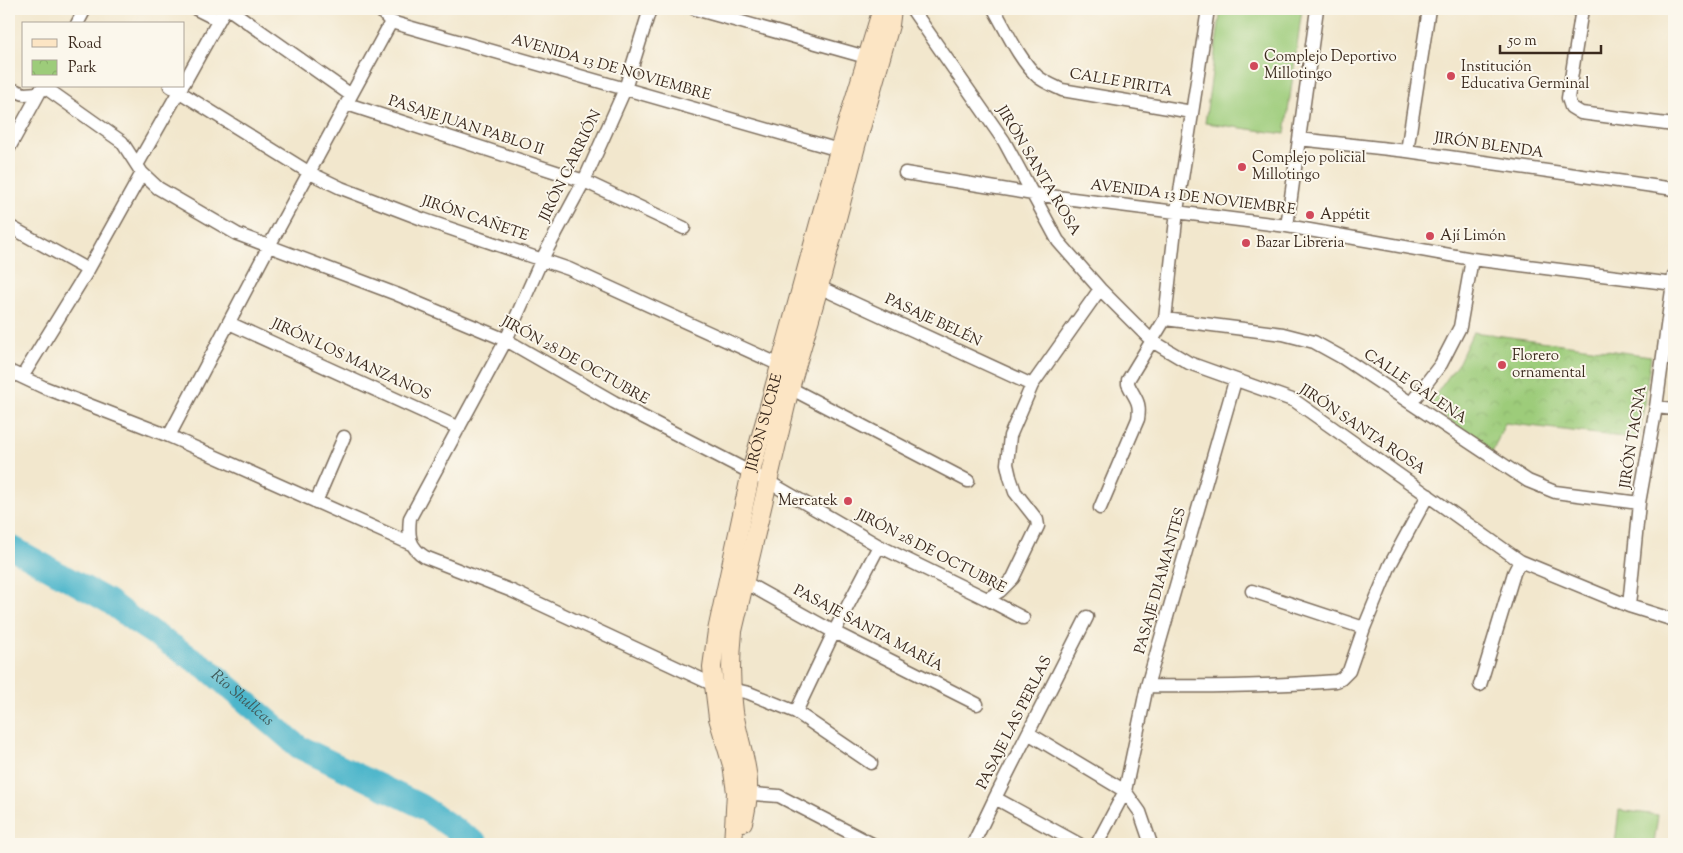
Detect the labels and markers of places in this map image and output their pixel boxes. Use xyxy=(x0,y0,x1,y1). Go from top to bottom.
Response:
place label: Complejo Deportivo Millotingo xyxy=(1264,47,1397,85)
place label: Institución Educativa Germinal xyxy=(1461,57,1589,95)
marker: Complejo Deportivo Millotingo xyxy=(1248,60,1260,72)
marker: Institución Educativa Germinal xyxy=(1445,70,1457,82)
place label: Complejo policial Millotingo xyxy=(1252,148,1366,186)
marker: Complejo policial Millotingo xyxy=(1236,161,1248,173)
place label: Appétit xyxy=(1320,205,1370,226)
marker: Appétit xyxy=(1304,209,1316,221)
place label: Ají Limón xyxy=(1440,226,1506,247)
marker: Ají Limón xyxy=(1424,230,1436,242)
place label: Bazar Libreria xyxy=(1256,233,1344,254)
marker: Bazar Libreria xyxy=(1240,237,1252,249)
place label: Florero ornamental xyxy=(1512,346,1586,384)
marker: Florero ornamental xyxy=(1496,359,1508,371)
place label: Mercatek xyxy=(778,491,838,512)
marker: Mercatek xyxy=(842,495,854,507)

